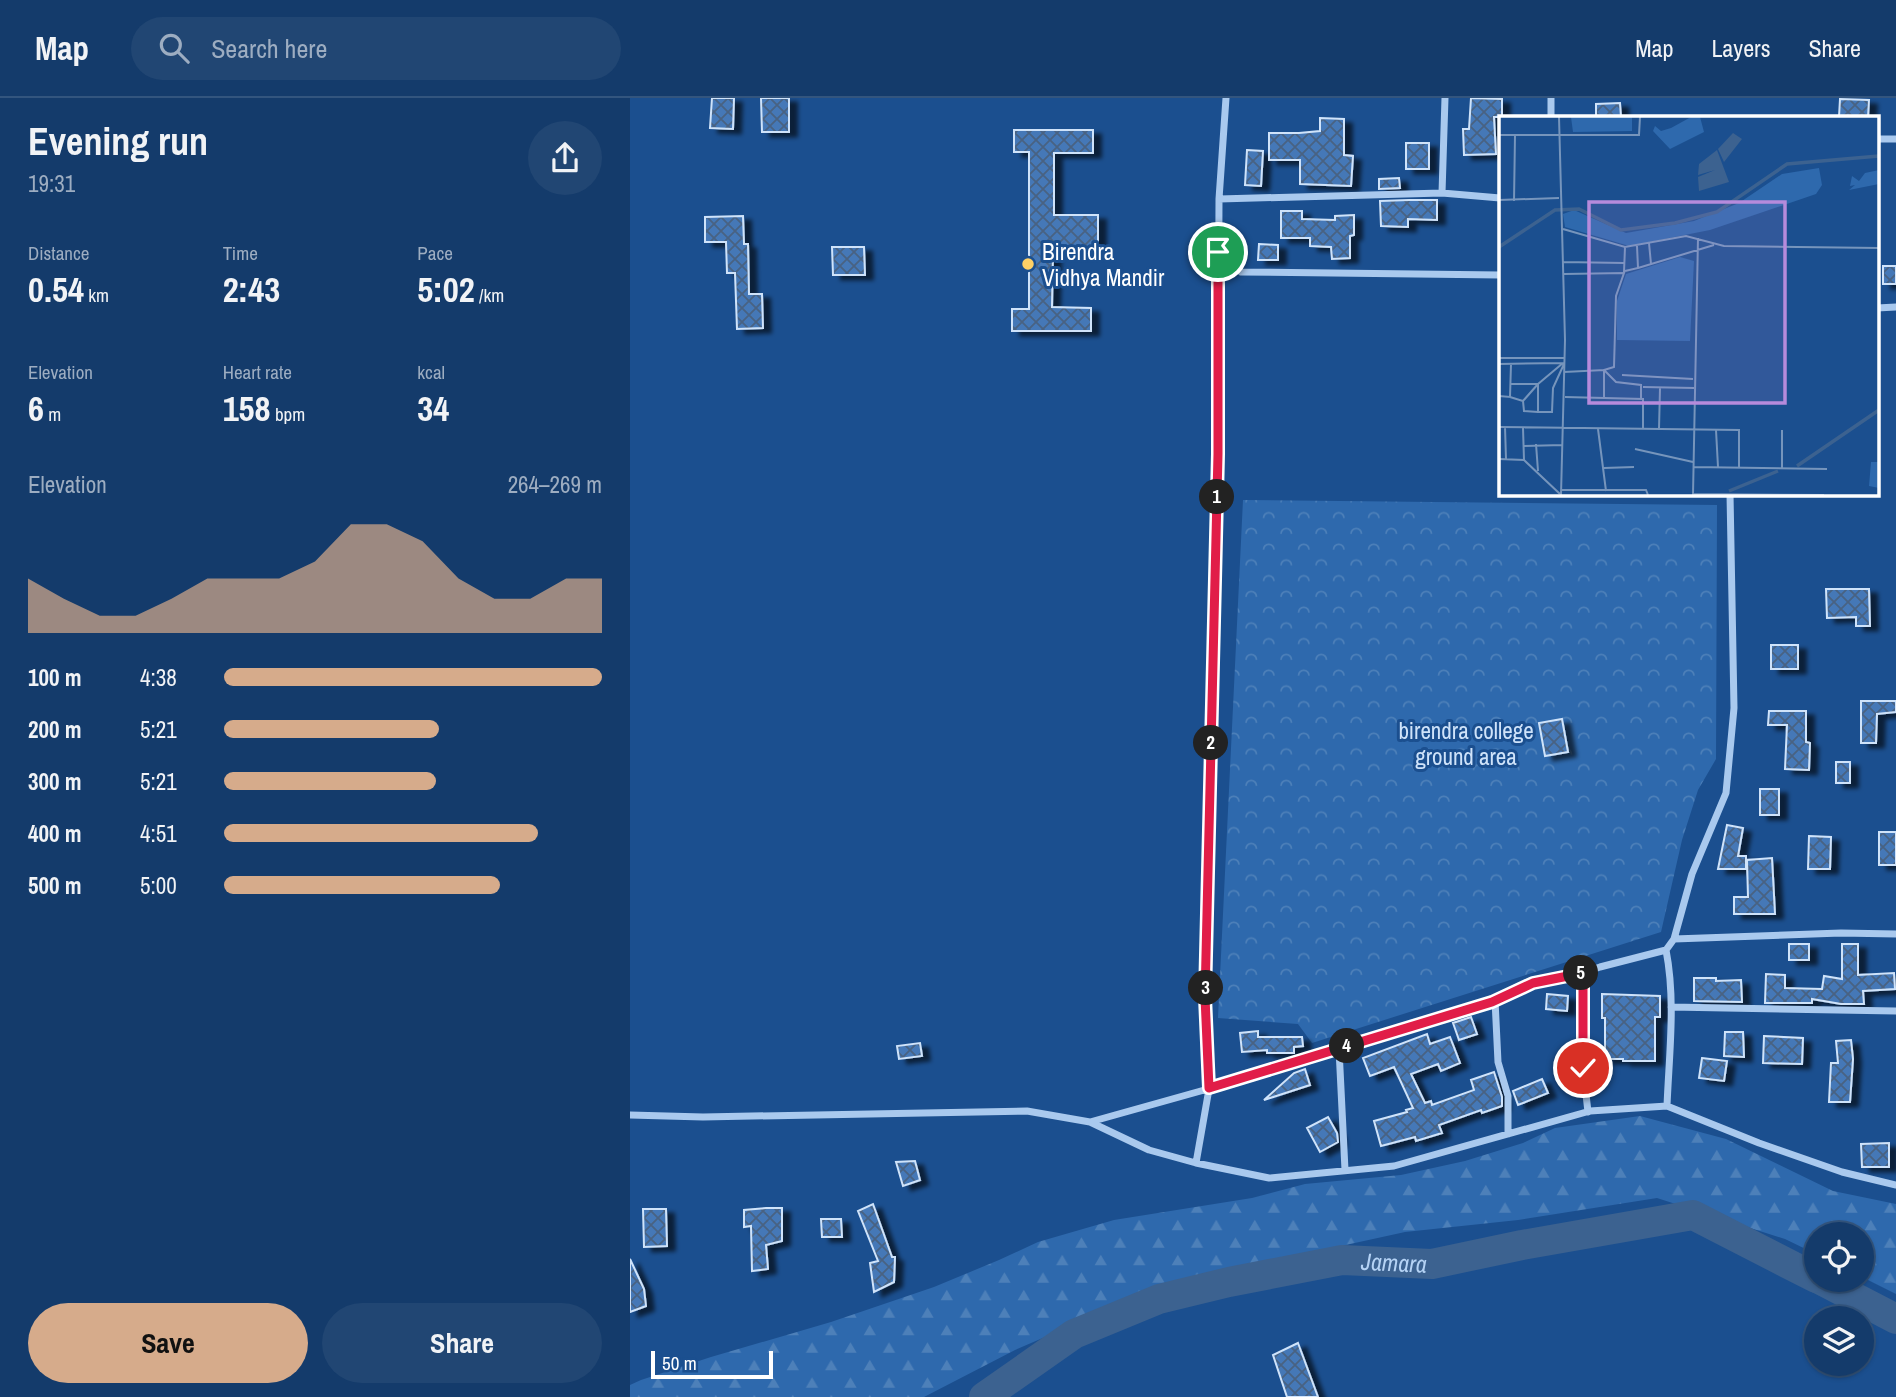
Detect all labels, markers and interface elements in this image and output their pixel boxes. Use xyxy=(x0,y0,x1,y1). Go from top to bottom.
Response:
search box xyxy=(131,17,621,80)
text: Map xyxy=(35,26,89,70)
icon: search xyxy=(155,29,193,67)
text: Search here xyxy=(211,31,327,66)
text: Map xyxy=(1635,32,1673,64)
text: Layers xyxy=(1711,32,1770,64)
text: Share xyxy=(1808,32,1861,64)
text: Evening run xyxy=(28,116,208,167)
inset map xyxy=(1499,116,1878,495)
button: share xyxy=(528,121,602,195)
text: 19:31 xyxy=(28,168,75,199)
pin xyxy=(1188,222,1248,282)
icon: arrive xyxy=(1199,233,1237,271)
place label: Birendra Vidhya Mandir xyxy=(1042,236,1165,293)
text: Distance xyxy=(28,240,89,266)
text: Time xyxy=(223,240,258,266)
text: Pace xyxy=(417,240,453,266)
marker: Birendra Vidhya Mandir xyxy=(1020,256,1036,272)
text: 0.54 xyxy=(28,266,84,313)
text: 2:43 xyxy=(223,266,280,313)
text: 5:02 xyxy=(417,266,475,313)
text: km xyxy=(84,282,109,308)
text: /km xyxy=(475,282,504,308)
text: Elevation xyxy=(28,359,93,385)
text: Heart rate xyxy=(223,359,292,385)
text: kcal xyxy=(417,359,445,385)
text: 6 xyxy=(28,385,44,432)
text: 158 xyxy=(223,385,271,432)
text: 34 xyxy=(417,385,449,432)
text: m xyxy=(44,401,61,427)
text: bpm xyxy=(271,401,305,427)
text: Elevation xyxy=(28,469,107,500)
text: 264–269 m xyxy=(508,469,602,500)
pin: 1 xyxy=(1200,480,1234,514)
text: 1 xyxy=(1212,483,1221,509)
text: 100 m xyxy=(28,662,81,693)
text: 4:38 xyxy=(140,662,177,693)
text: 200 m xyxy=(28,714,81,745)
text: 5:21 xyxy=(140,714,177,745)
park label: birendra college ground area xyxy=(1398,715,1534,772)
pin: 2 xyxy=(1194,726,1228,760)
text: 2 xyxy=(1206,729,1215,755)
text: 300 m xyxy=(28,766,81,797)
text: 5:21 xyxy=(140,766,177,797)
text: 400 m xyxy=(28,818,81,849)
text: 4:51 xyxy=(140,818,177,849)
text: 500 m xyxy=(28,870,81,901)
text: 5:00 xyxy=(140,870,177,901)
pin: 5 xyxy=(1564,956,1598,990)
text: 5 xyxy=(1576,959,1585,985)
pin: 3 xyxy=(1188,970,1224,1006)
text: 3 xyxy=(1201,974,1210,1000)
pin: 4 xyxy=(1330,1028,1364,1063)
text: 4 xyxy=(1342,1032,1351,1058)
pin xyxy=(1553,1038,1613,1098)
icon: check xyxy=(1564,1049,1602,1087)
map controls xyxy=(1804,1222,1874,1376)
button: locate xyxy=(1804,1222,1874,1292)
water label: Jamara xyxy=(1359,1245,1428,1280)
button: Save xyxy=(28,1303,308,1383)
button: Share xyxy=(322,1303,602,1383)
button: layers xyxy=(1804,1306,1874,1376)
scale bar xyxy=(651,1348,774,1380)
text: 50 m xyxy=(662,1350,697,1376)

